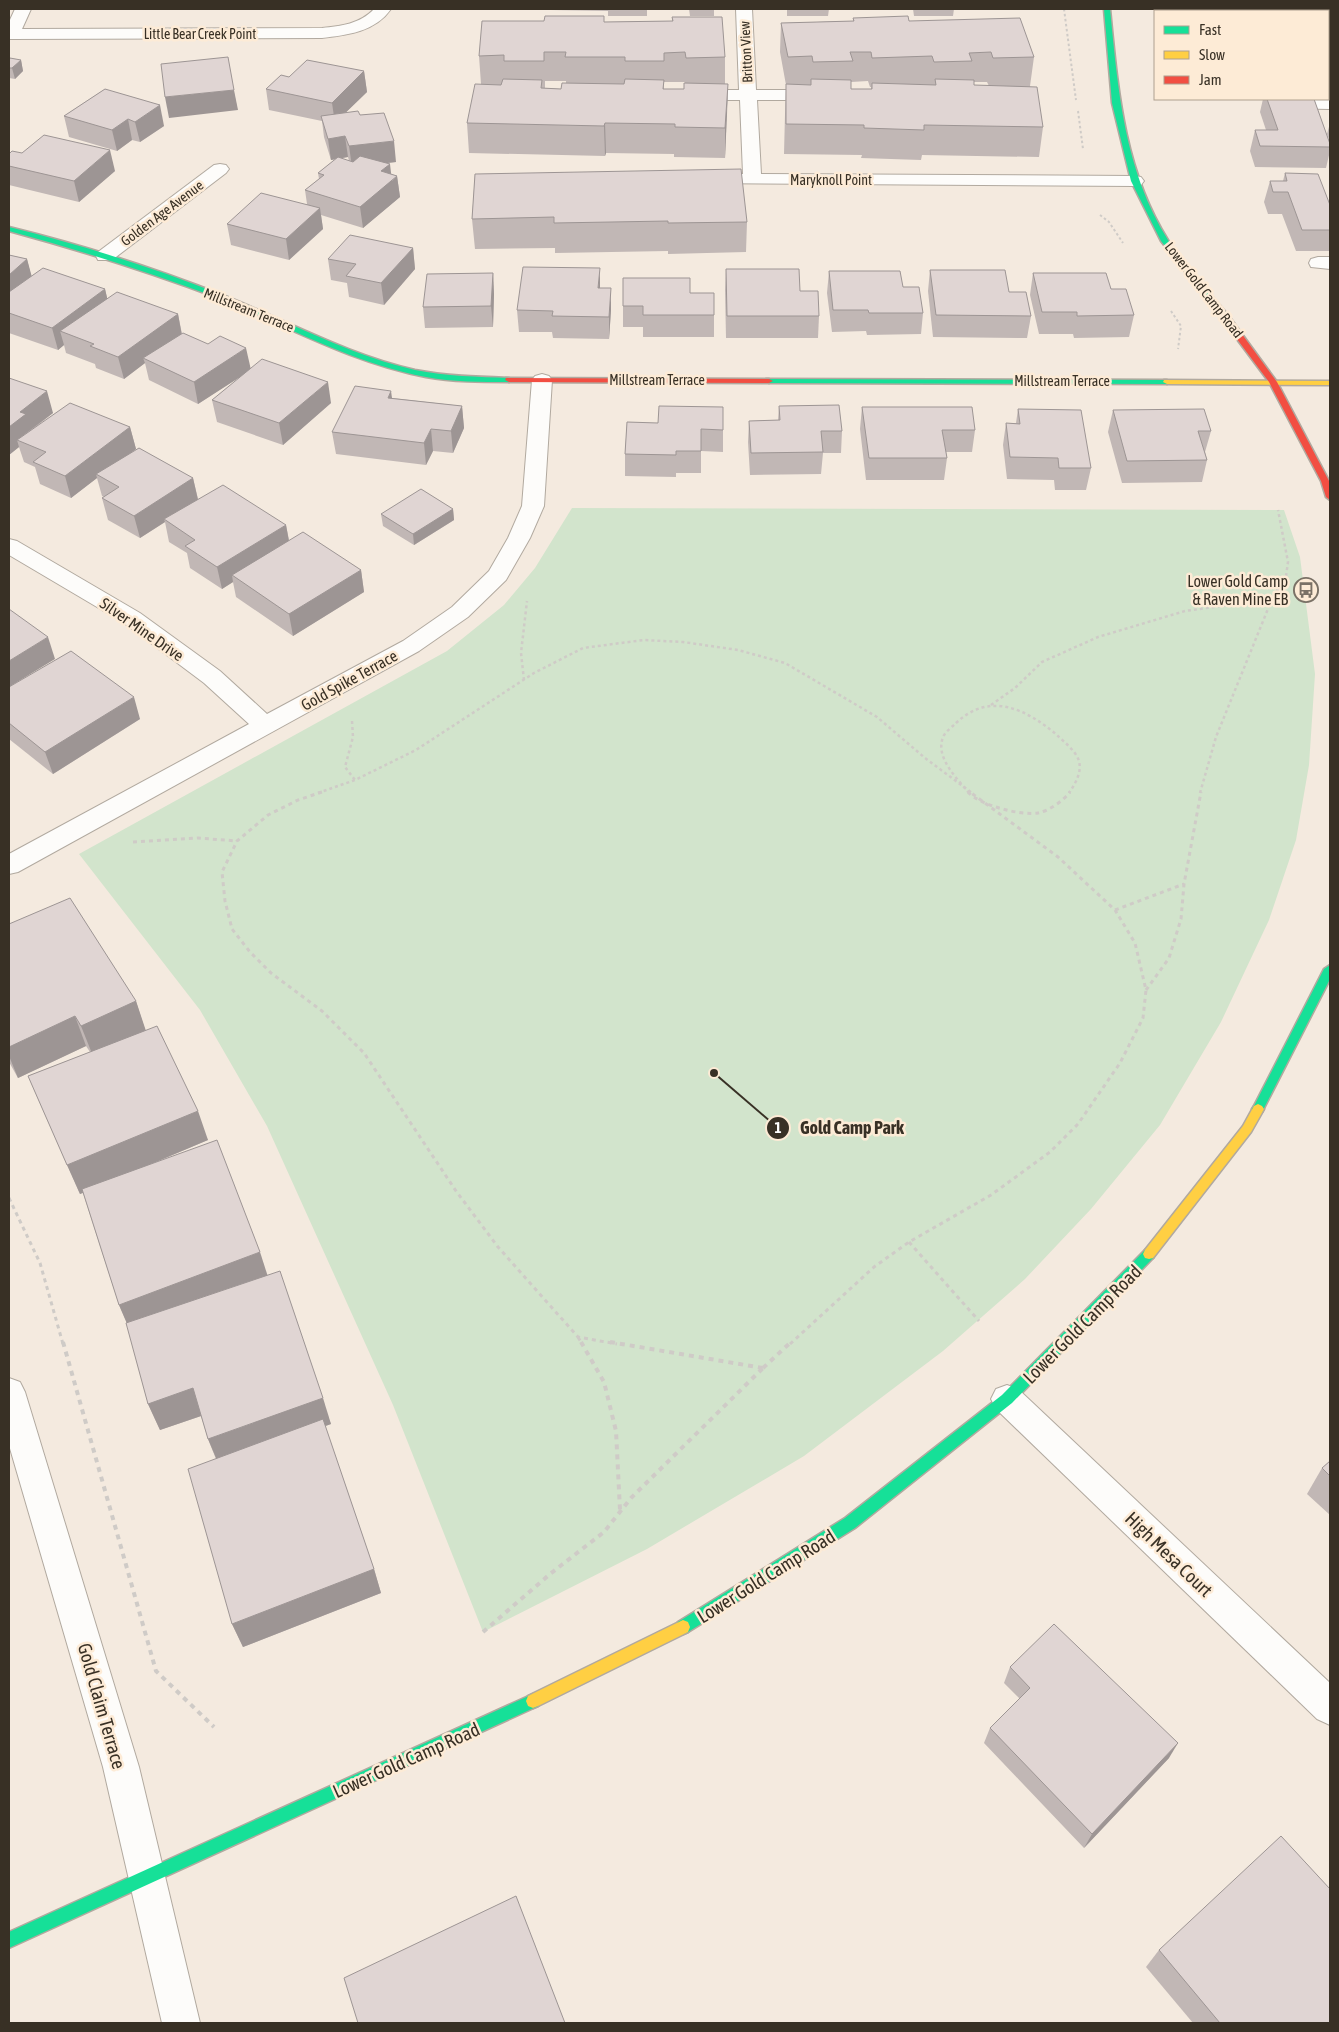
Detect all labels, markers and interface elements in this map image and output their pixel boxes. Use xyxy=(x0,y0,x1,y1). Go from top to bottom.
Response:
legend xyxy=(1154,10,1329,100)
street label: Britton View xyxy=(736,20,756,83)
text: Fast xyxy=(1199,21,1221,38)
street label: Little Bear Creek Point xyxy=(144,26,256,42)
text: Slow xyxy=(1199,46,1225,63)
text: Jam xyxy=(1199,71,1222,88)
street label: Maryknoll Point xyxy=(790,172,872,188)
street label: Golden Age Avenue xyxy=(118,177,206,249)
street label: Lower Gold Camp Road xyxy=(1162,239,1246,341)
street label: Millstream Terrace xyxy=(202,285,296,335)
street label: Millstream Terrace xyxy=(609,372,705,388)
street label: Millstream Terrace xyxy=(1014,373,1110,389)
place label: Lower Gold Camp & Raven Mine EB xyxy=(1187,572,1288,608)
bus stop icon: Lower Gold Camp & Raven Mine EB xyxy=(1293,577,1319,603)
street label: Silver Mine Drive xyxy=(97,594,187,664)
street label: Gold Spike Terrace xyxy=(298,646,401,715)
callout: Gold Camp Park xyxy=(765,1112,914,1145)
text: Gold Camp Park xyxy=(800,1117,905,1138)
text: 1 xyxy=(774,1119,782,1136)
street label: Lower Gold Camp Road xyxy=(1018,1260,1146,1388)
street label: High Mesa Court xyxy=(1121,1507,1217,1601)
street label: Lower Gold Camp Road xyxy=(693,1525,839,1627)
street label: Gold Claim Terrace xyxy=(74,1641,130,1771)
street label: Lower Gold Camp Road xyxy=(329,1718,483,1802)

